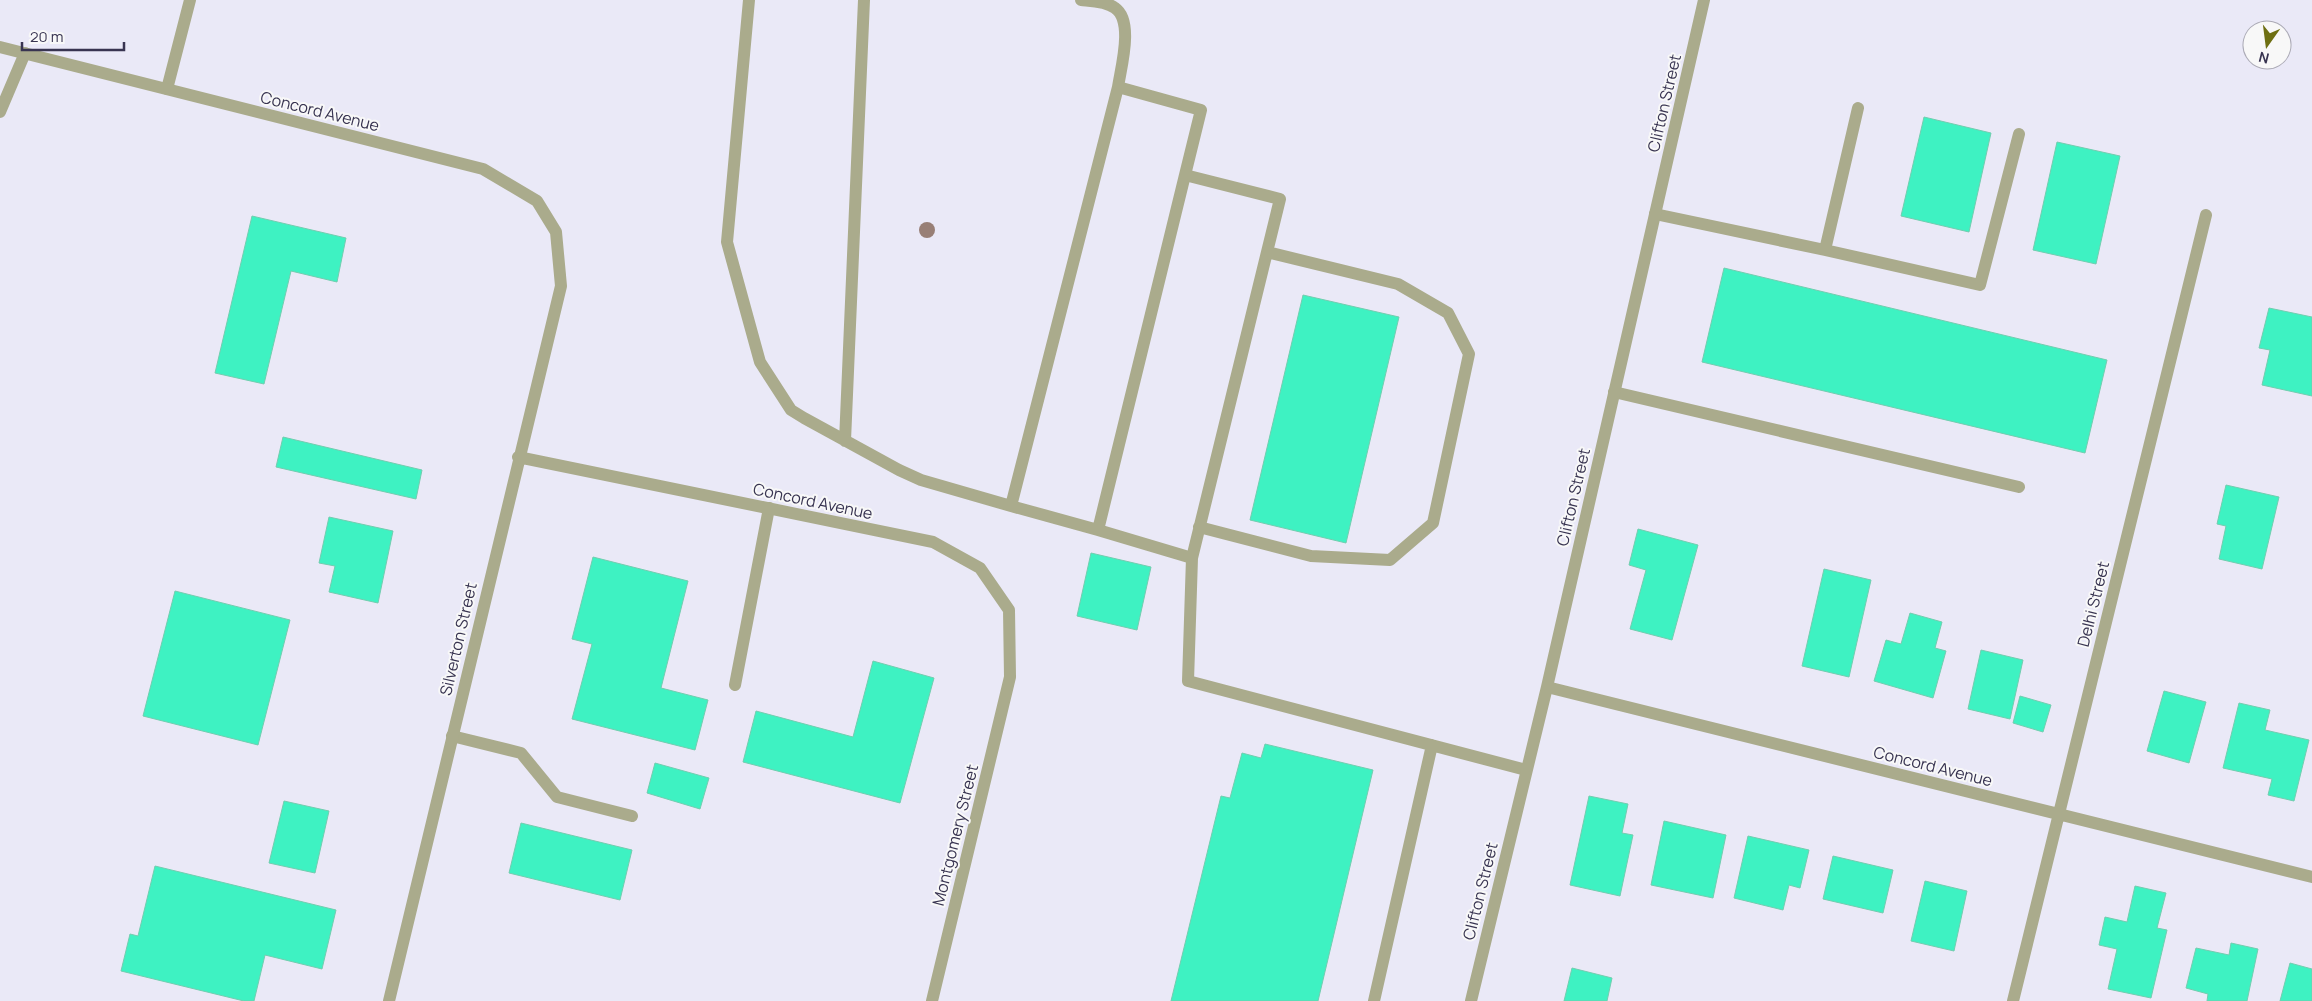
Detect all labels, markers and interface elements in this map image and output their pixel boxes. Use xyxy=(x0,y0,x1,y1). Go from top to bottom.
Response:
scale bar xyxy=(22,20,125,52)
north arrow xyxy=(2242,20,2292,70)
text: 20 m xyxy=(30,26,63,47)
text: N xyxy=(2257,48,2271,69)
street label: Clifton Street xyxy=(1642,52,1686,154)
street label: Concord Avenue xyxy=(258,86,382,136)
street label: Clifton Street xyxy=(1551,446,1595,548)
street label: Concord Avenue xyxy=(751,478,875,524)
street label: Delhi Street xyxy=(2072,559,2114,649)
street label: Silverton Street xyxy=(434,580,482,698)
street label: Concord Avenue xyxy=(1871,741,1995,791)
street label: Montgomery Street xyxy=(927,762,983,908)
street label: Clifton Street xyxy=(1457,840,1503,942)

